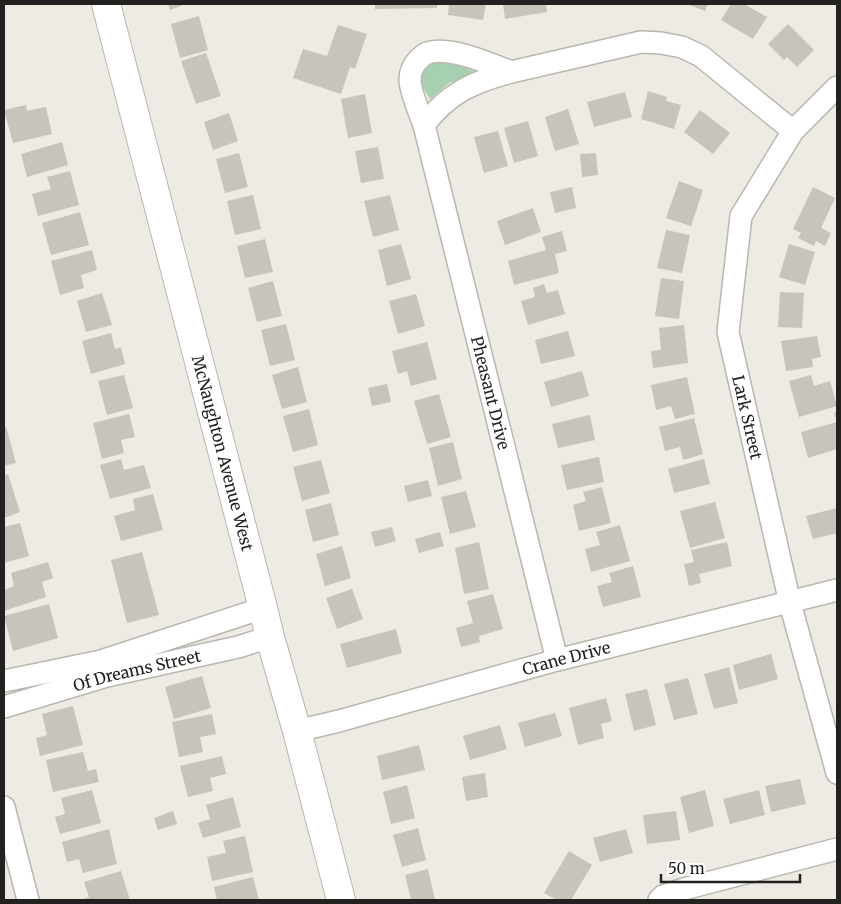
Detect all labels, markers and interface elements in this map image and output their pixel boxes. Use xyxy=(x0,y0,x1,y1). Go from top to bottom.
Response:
street label: Pheasant Drive xyxy=(467,334,514,452)
street label: McNaughton Avenue West xyxy=(188,353,258,554)
street label: Lark Street xyxy=(728,373,767,462)
street label: Crane Drive xyxy=(520,637,612,679)
street label: Of Dreams Street xyxy=(71,645,203,696)
scale bar xyxy=(661,852,800,884)
text: 50 m xyxy=(668,859,705,878)

